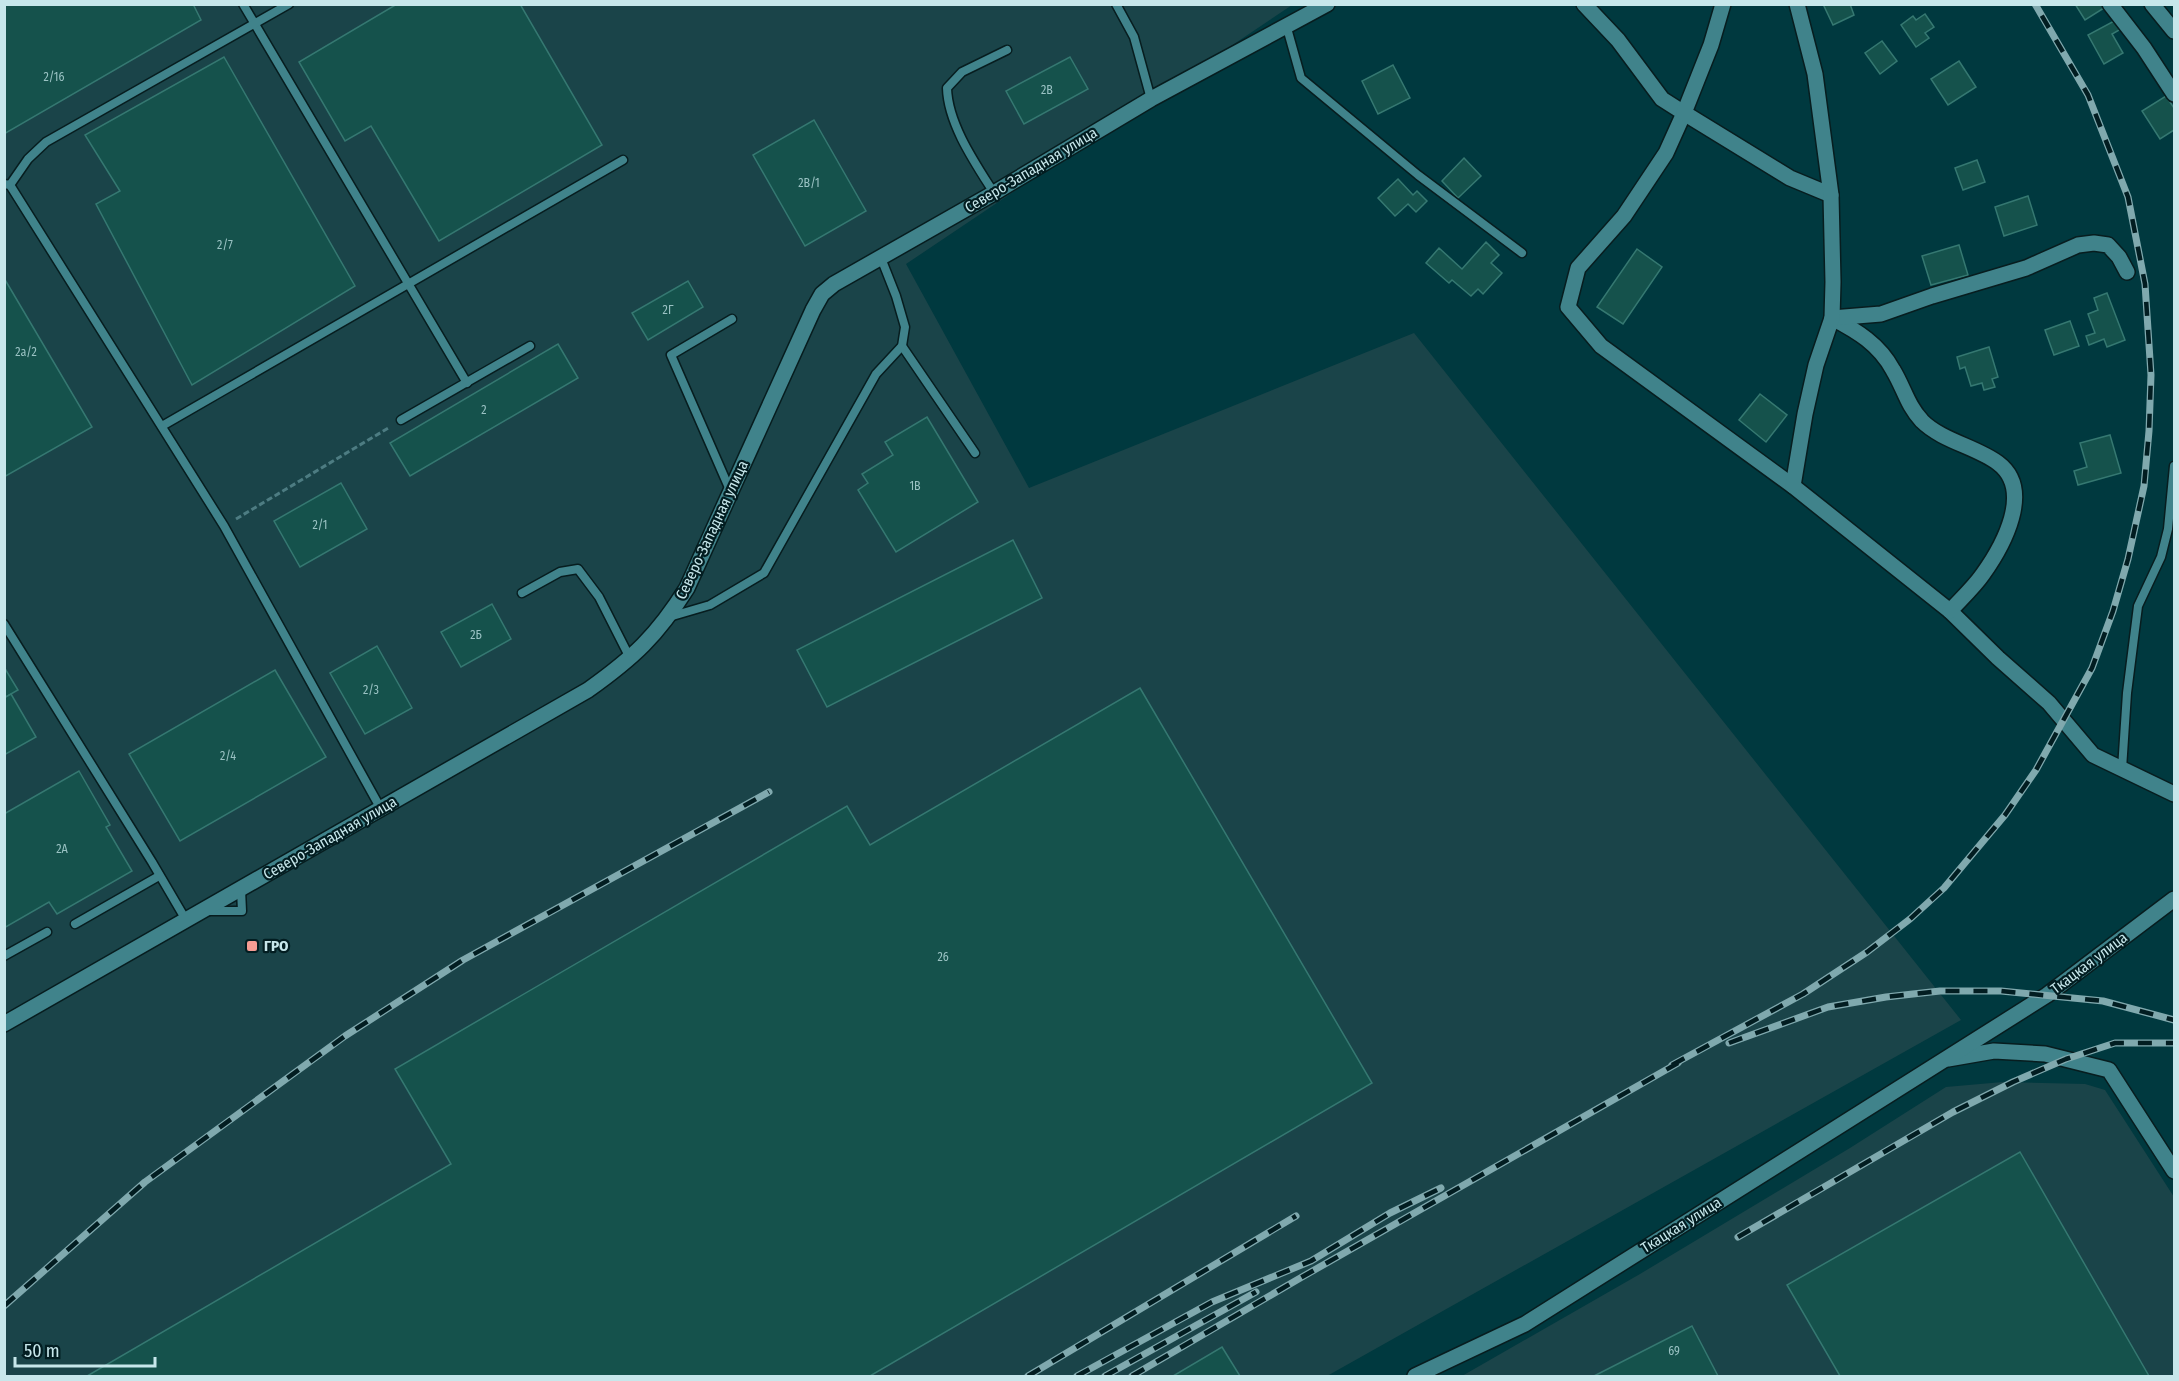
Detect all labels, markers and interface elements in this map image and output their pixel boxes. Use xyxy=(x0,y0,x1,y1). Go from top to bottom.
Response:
house number: 2/16 xyxy=(44,70,64,84)
house number: 2В xyxy=(1041,83,1053,97)
street label: Северо-Западная улица xyxy=(962,123,1100,217)
house number: 2В/1 xyxy=(798,176,820,190)
house number: 2/7 xyxy=(217,238,233,252)
house number: 2Г xyxy=(663,303,674,317)
house number: 2а/2 xyxy=(15,345,37,359)
house number: 2 xyxy=(481,403,487,417)
street label: Северо-Западная улица xyxy=(672,458,752,602)
house number: 1В xyxy=(909,479,921,493)
house number: 2/1 xyxy=(313,518,327,532)
house number: 2Б xyxy=(470,628,482,642)
house number: 2/3 xyxy=(363,683,379,697)
house number: 2/4 xyxy=(220,749,236,763)
street label: Северо-Западная улица xyxy=(260,792,400,884)
house number: 2А xyxy=(56,842,68,856)
street label: Ткацкая улица xyxy=(2047,928,2131,998)
place label: ГРО xyxy=(264,937,289,955)
marker: ГРО xyxy=(245,939,259,953)
house number: 26 xyxy=(937,950,949,964)
street label: Ткацкая улица xyxy=(1638,1193,1724,1257)
scale bar xyxy=(15,1330,154,1368)
text: 50 m xyxy=(24,1340,60,1362)
house number: 69 xyxy=(1668,1344,1680,1358)

